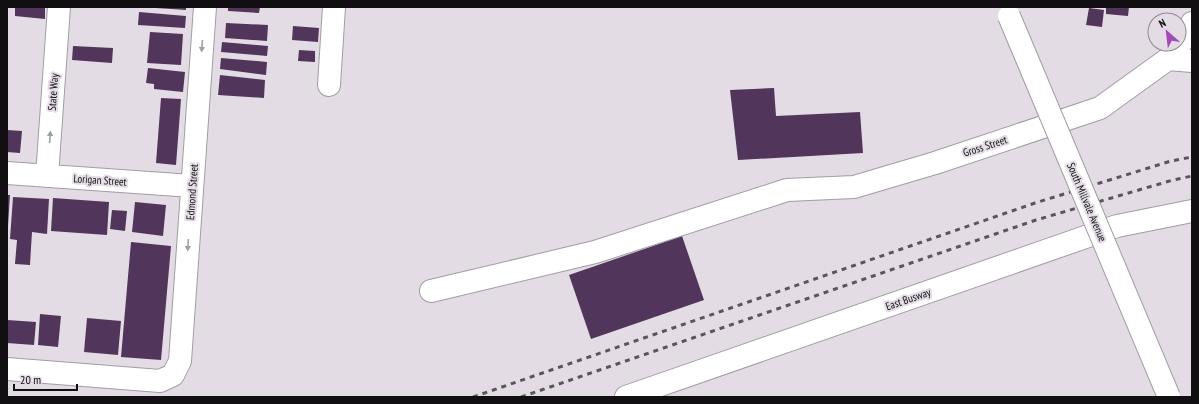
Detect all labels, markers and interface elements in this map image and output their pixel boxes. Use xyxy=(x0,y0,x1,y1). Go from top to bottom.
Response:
north arrow xyxy=(1147,12,1187,52)
text: N xyxy=(1156,16,1168,31)
one-way arrow xyxy=(198,40,205,52)
street label: State Way xyxy=(45,72,61,111)
one-way arrow xyxy=(47,131,54,143)
street label: Gross Street xyxy=(961,132,1009,160)
street label: South Millvale Avenue xyxy=(1064,160,1110,244)
street label: Edmond Street xyxy=(183,164,201,220)
street label: Lorigan Street xyxy=(73,171,127,189)
one-way arrow xyxy=(184,239,191,251)
street label: East Busway xyxy=(884,284,933,313)
scale bar xyxy=(14,366,77,392)
text: 20 m xyxy=(20,372,41,387)

